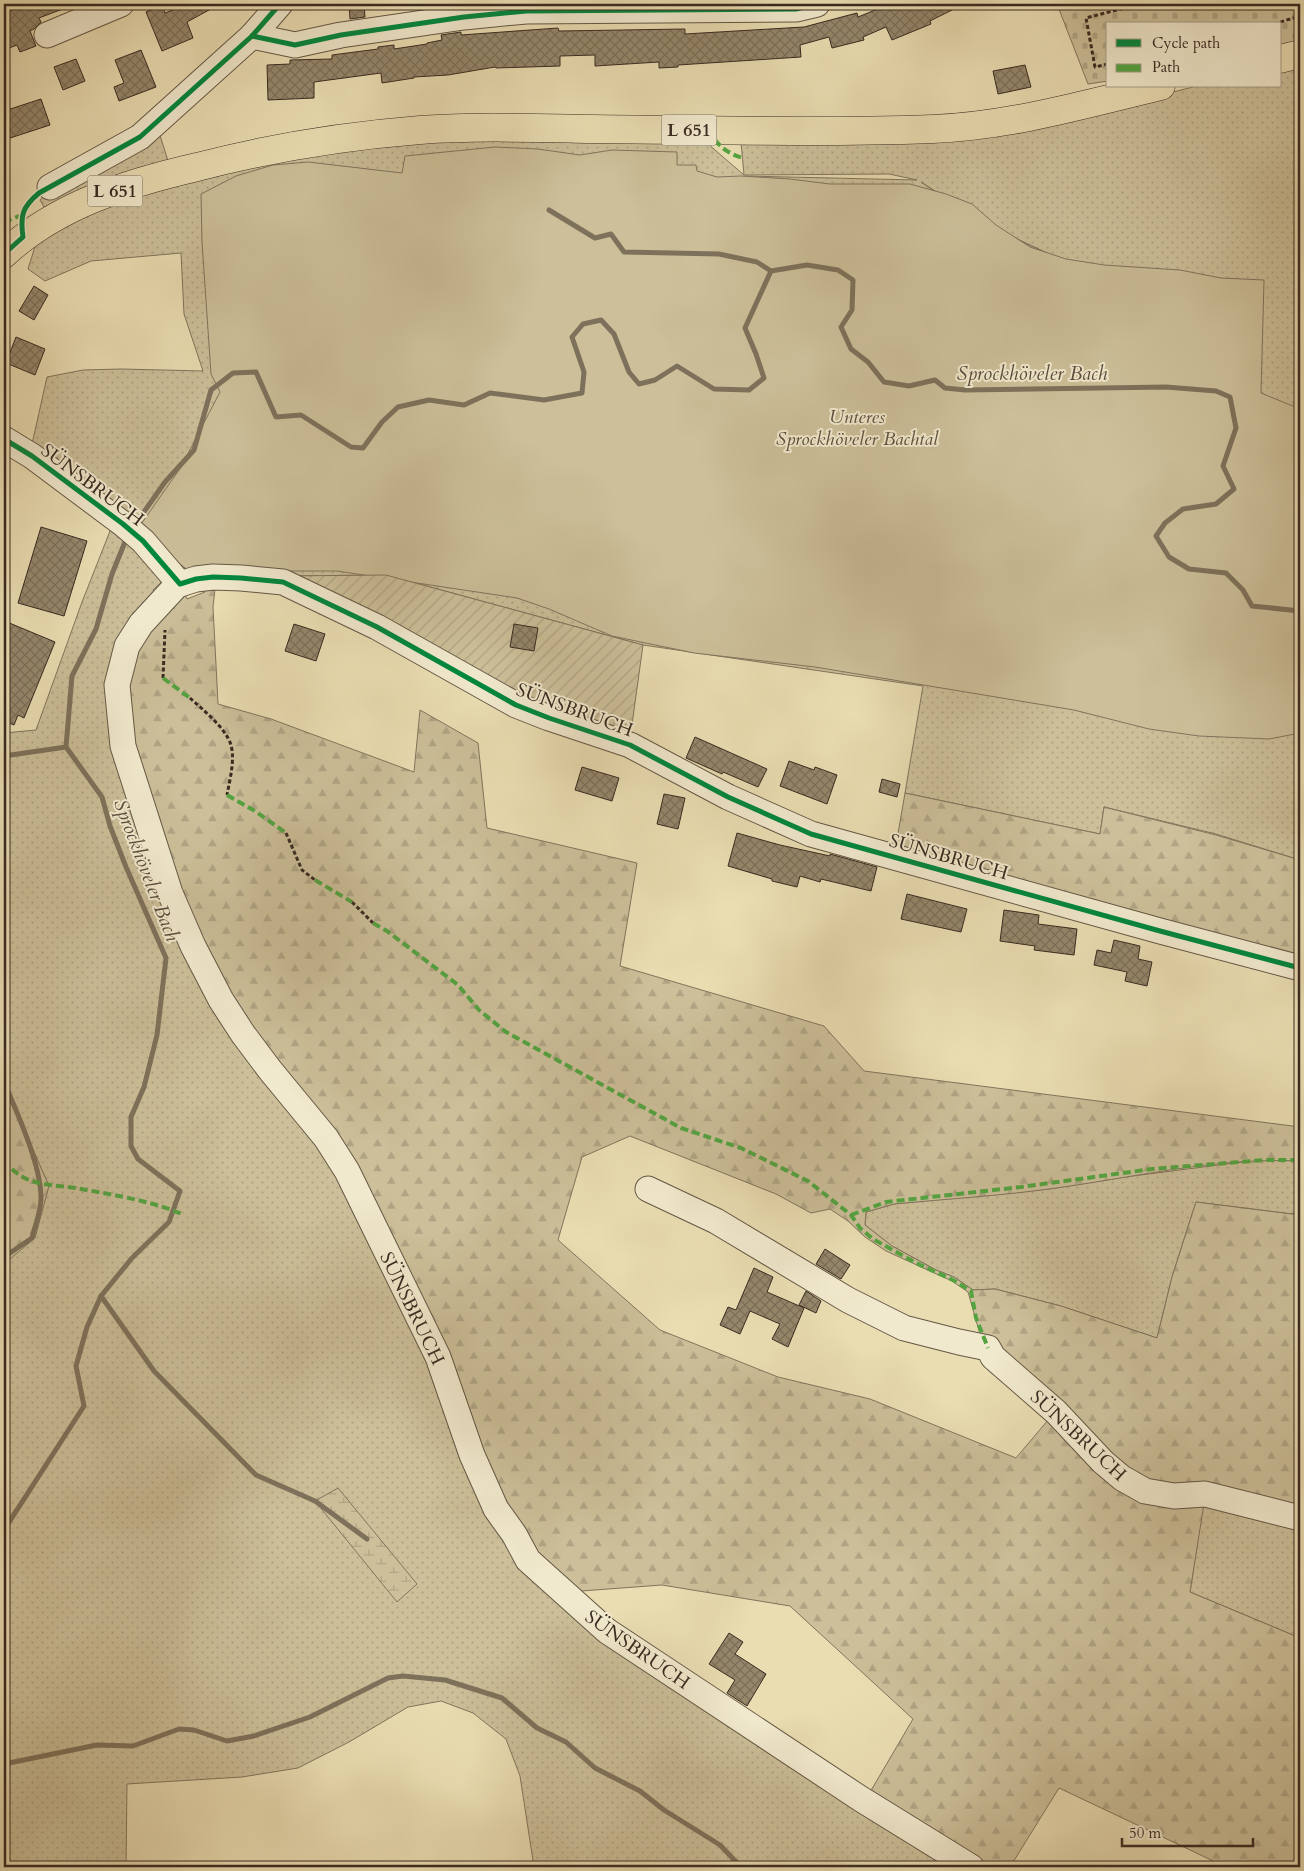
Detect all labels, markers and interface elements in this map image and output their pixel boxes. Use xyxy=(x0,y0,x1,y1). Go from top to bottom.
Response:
legend xyxy=(1106,22,1282,88)
text: Cycle path xyxy=(1152,33,1221,53)
text: Path xyxy=(1152,57,1181,77)
road number: L 651 xyxy=(662,114,716,146)
road number: L 651 xyxy=(88,176,142,207)
water label: Sprockhöveler Bach xyxy=(957,360,1108,387)
park label: Unteres Sprockhöveler Bachtal xyxy=(776,404,939,452)
street label: SÜNSBRUCH xyxy=(36,437,149,532)
street label: SÜNSBRUCH xyxy=(513,677,637,743)
water label: Sprockhöveler Bach xyxy=(107,795,186,946)
street label: SÜNSBRUCH xyxy=(886,828,1011,886)
street label: SÜNSBRUCH xyxy=(374,1248,451,1369)
street label: SÜNSBRUCH xyxy=(1025,1384,1132,1487)
street label: SÜNSBRUCH xyxy=(580,1604,695,1696)
scale bar xyxy=(1122,1816,1253,1848)
text: 50 m xyxy=(1129,1823,1161,1843)

